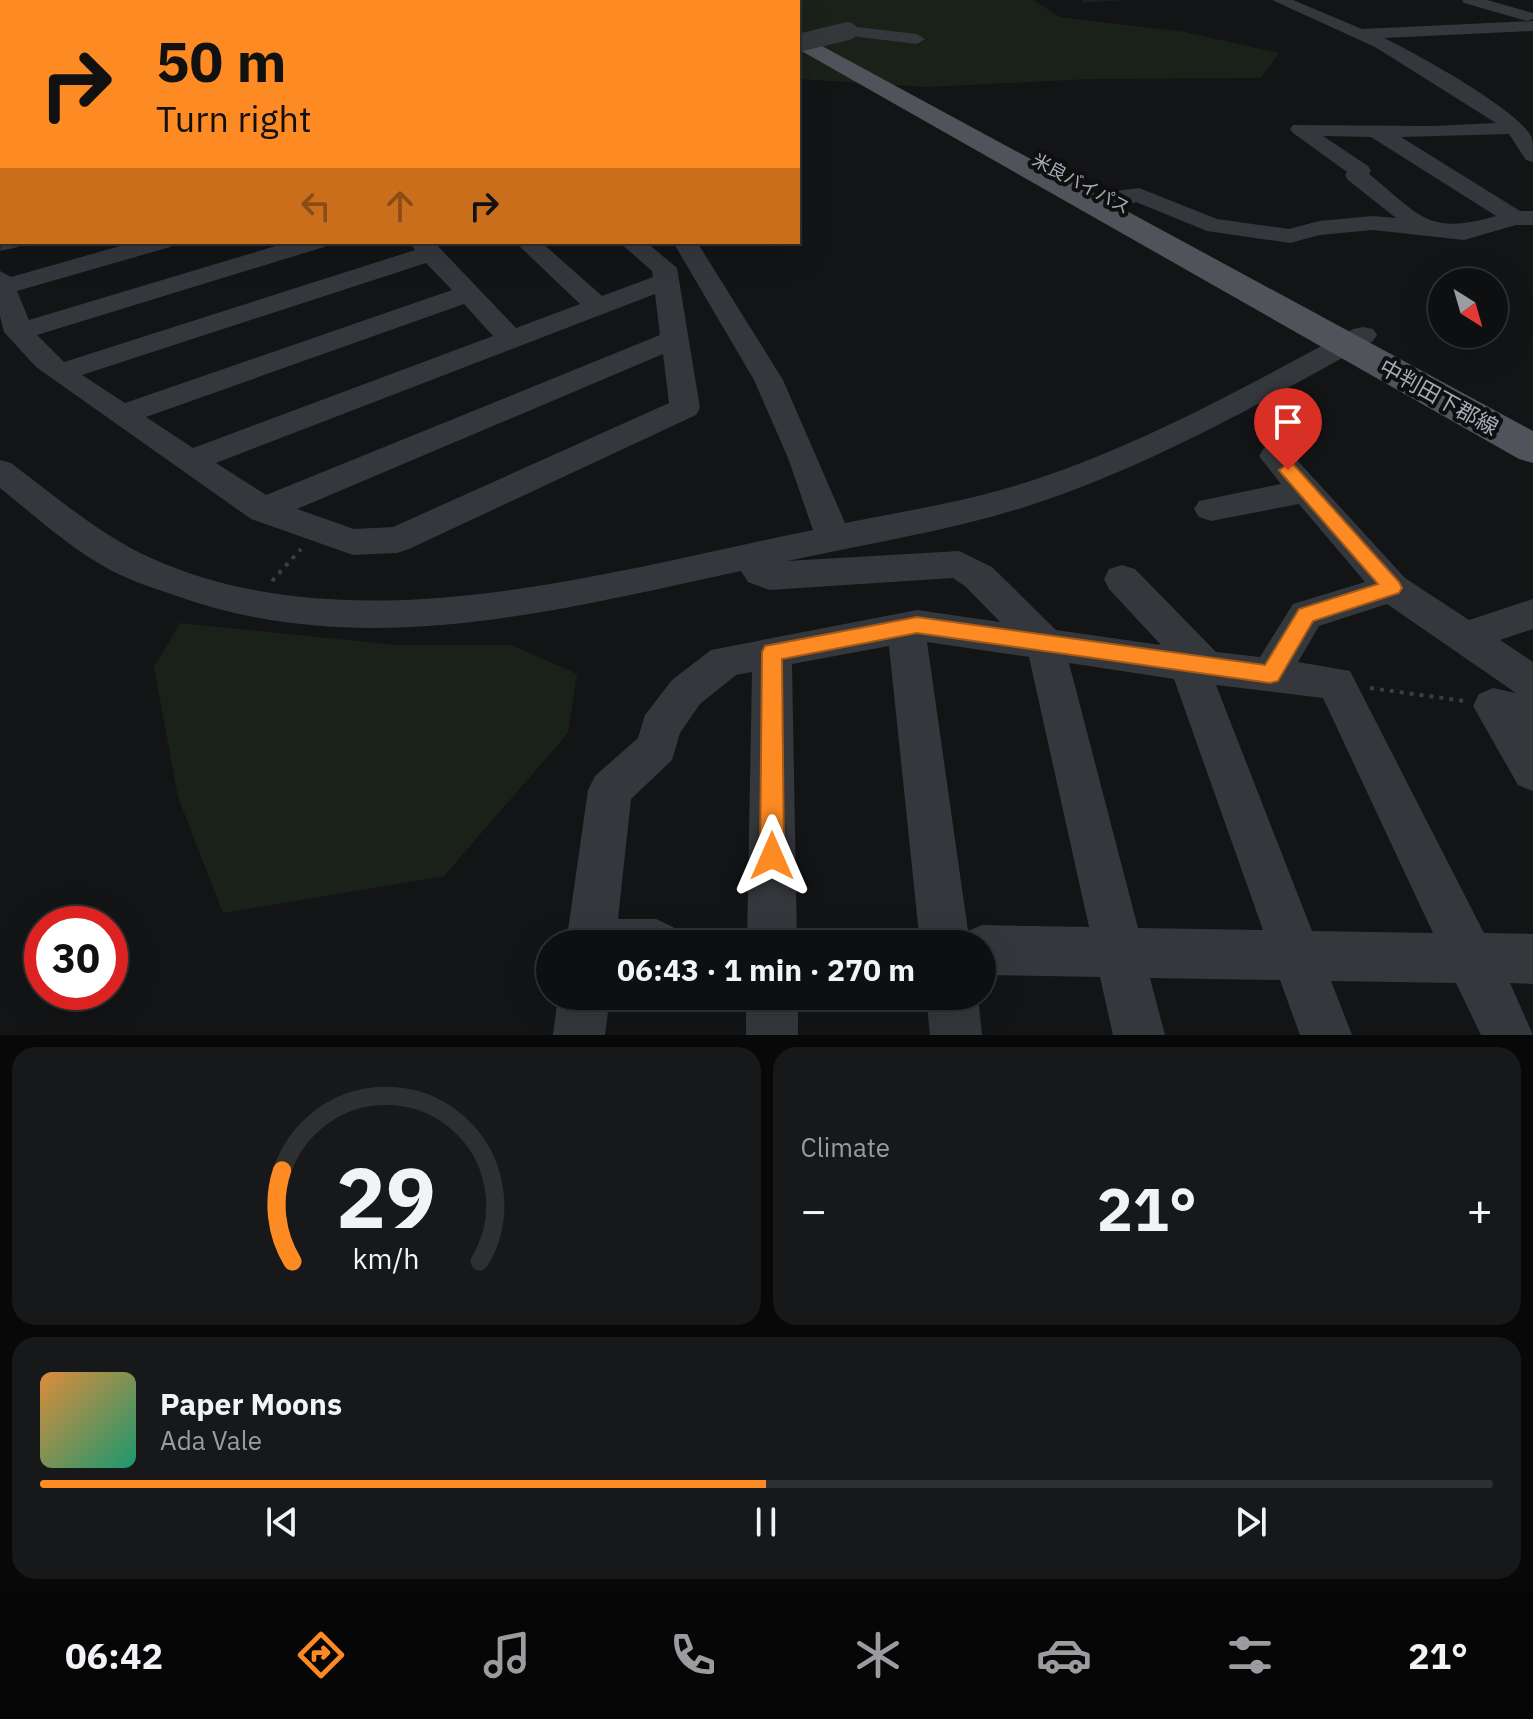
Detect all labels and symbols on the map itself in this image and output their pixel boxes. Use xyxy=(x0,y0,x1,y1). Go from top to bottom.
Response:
street label: 米良バイパス xyxy=(1028,148,1134,219)
north arrow xyxy=(1428,268,1508,348)
street label: 中判田下郡線 xyxy=(1374,352,1504,441)
pin xyxy=(1254,388,1322,470)
position arrow xyxy=(730,814,814,898)
speed limit sign: 30 xyxy=(24,906,128,1010)

